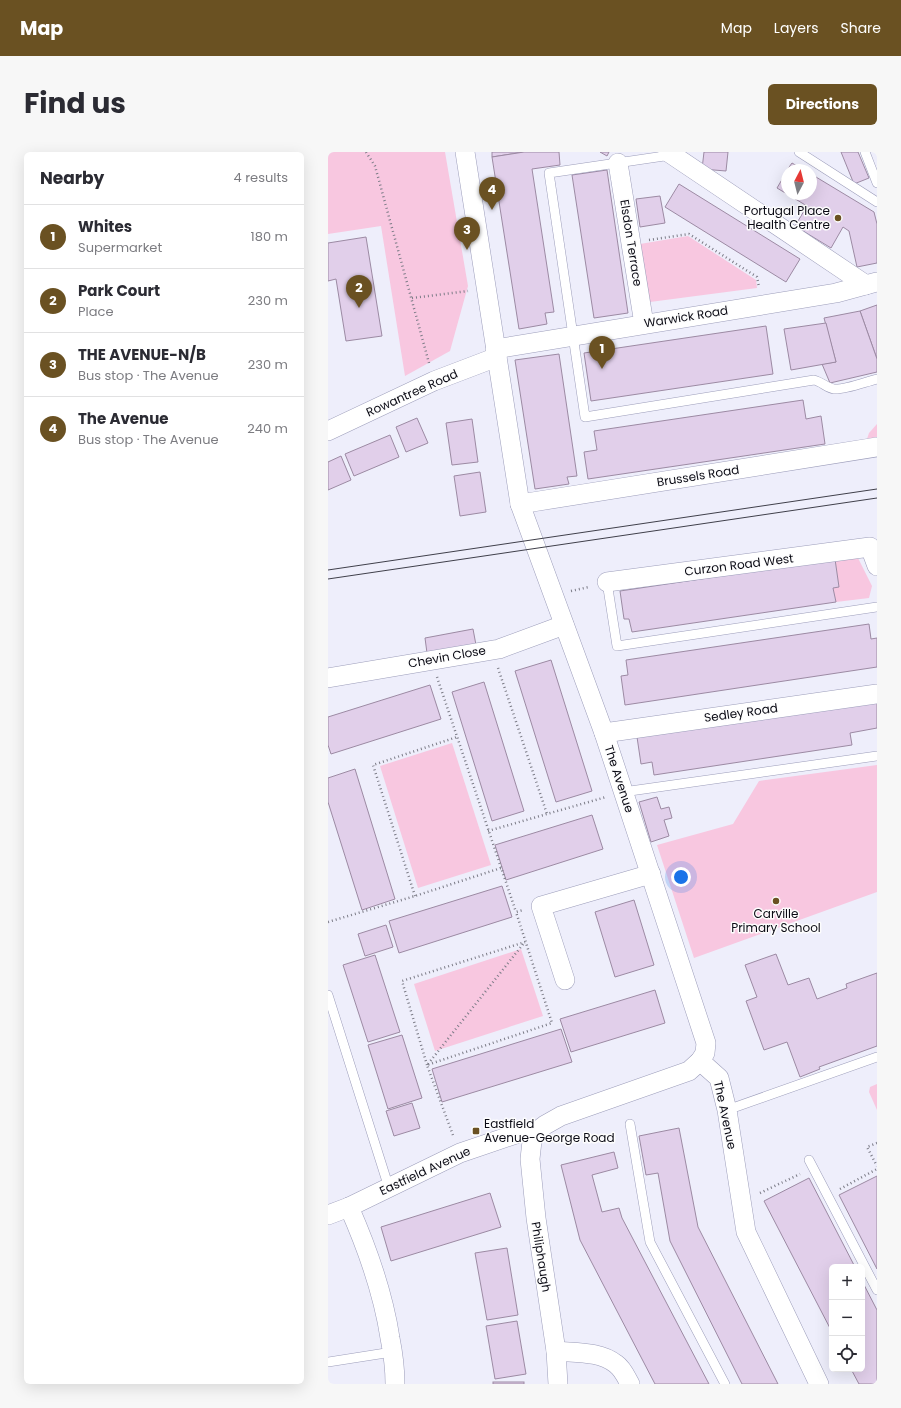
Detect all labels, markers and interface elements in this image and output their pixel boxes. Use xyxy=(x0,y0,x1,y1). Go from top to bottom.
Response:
text: Map xyxy=(20,15,63,42)
text: Map xyxy=(721,18,752,38)
text: Layers xyxy=(774,18,818,38)
text: Share xyxy=(840,18,881,38)
text: Find us xyxy=(24,84,126,123)
button: Directions xyxy=(768,84,877,125)
north arrow xyxy=(781,164,817,200)
text: Nearby xyxy=(40,166,104,190)
text: 4 results xyxy=(234,168,288,187)
pin: 4 xyxy=(479,177,505,210)
street label: Elsdon Terrace xyxy=(616,198,647,288)
place label: Portugal Place Health Centre xyxy=(744,202,830,233)
marker: Portugal Place Health Centre xyxy=(833,213,843,223)
text: Whites xyxy=(78,216,132,237)
pin: 3 xyxy=(454,217,480,250)
text: 1 xyxy=(51,227,55,246)
text: 180 m xyxy=(251,227,288,246)
text: Supermarket xyxy=(78,238,162,257)
pin: 2 xyxy=(346,275,372,308)
text: Park Court xyxy=(78,280,160,301)
text: 2 xyxy=(49,291,57,310)
text: 230 m xyxy=(248,291,288,310)
street label: Warwick Road xyxy=(643,301,729,332)
text: Place xyxy=(78,302,113,321)
pin: 1 xyxy=(589,336,615,369)
text: THE AVENUE-N/B xyxy=(78,344,206,365)
text: 3 xyxy=(49,355,57,374)
text: 230 m xyxy=(248,355,288,374)
street label: Rowantree Road xyxy=(363,365,460,420)
text: Bus stop · The Avenue xyxy=(78,366,219,385)
text: The Avenue xyxy=(78,408,169,429)
text: 4 xyxy=(49,419,57,438)
text: 240 m xyxy=(247,419,288,438)
text: Bus stop · The Avenue xyxy=(78,430,219,449)
street label: Brussels Road xyxy=(656,461,740,490)
street label: Curzon Road West xyxy=(683,549,794,580)
street label: Chevin Close xyxy=(407,641,487,672)
street label: Sedley Road xyxy=(703,699,779,726)
street label: The Avenue xyxy=(601,743,638,815)
your location xyxy=(671,867,691,887)
marker: Carville Primary School xyxy=(771,896,781,906)
place label: Carville Primary School xyxy=(731,905,821,936)
street label: The Avenue xyxy=(710,1079,741,1151)
place label: Eastfield Avenue-George Road xyxy=(484,1115,615,1146)
marker: Eastfield Avenue-George Road xyxy=(471,1126,481,1136)
street label: Eastfield Avenue xyxy=(377,1142,473,1199)
street label: Philiphaugh xyxy=(528,1221,555,1293)
map controls xyxy=(829,1264,865,1372)
button: + xyxy=(829,1264,865,1300)
button: − xyxy=(829,1300,865,1336)
button: locate xyxy=(829,1336,865,1372)

